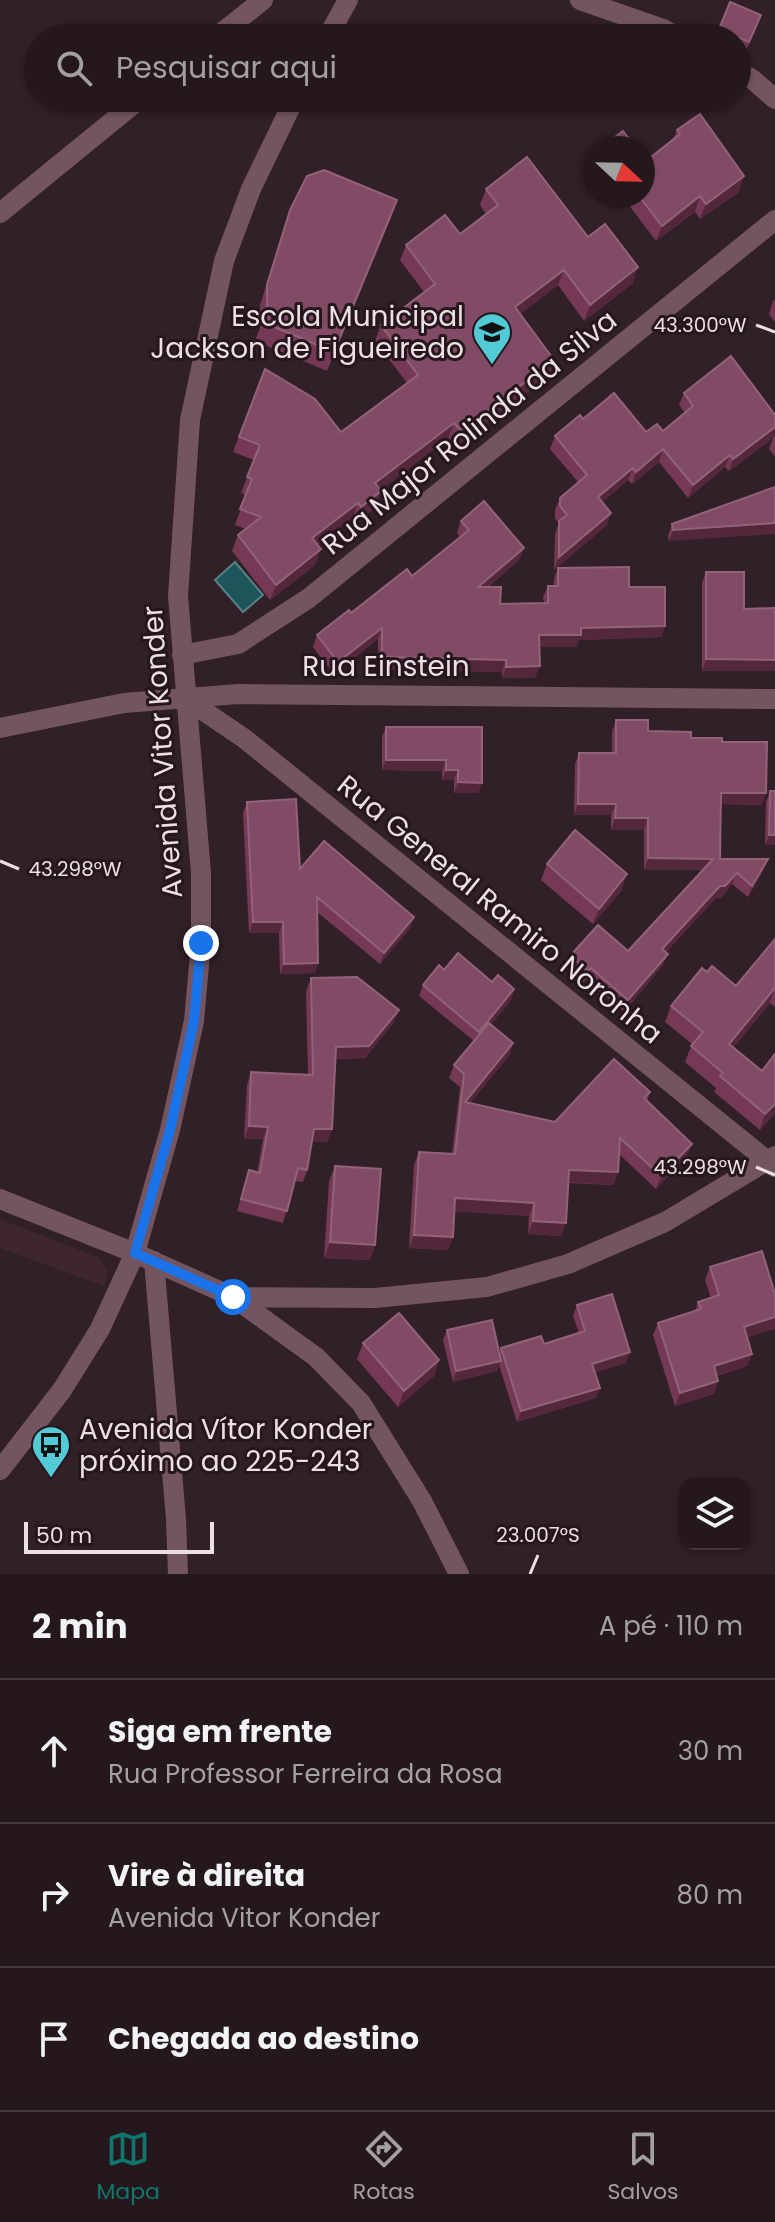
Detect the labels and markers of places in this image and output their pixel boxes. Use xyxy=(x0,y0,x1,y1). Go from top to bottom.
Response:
place label: Escola Municipal Jackson de Figueiredo xyxy=(150,297,464,368)
school or university icon: Escola Municipal Jackson de Figueiredo xyxy=(471,311,513,366)
place label: Avenida Vítor Konder próximo ao 225-243 xyxy=(79,1410,372,1481)
bus stop icon: Avenida Vítor Konder próximo ao 225-243 xyxy=(30,1424,72,1479)

